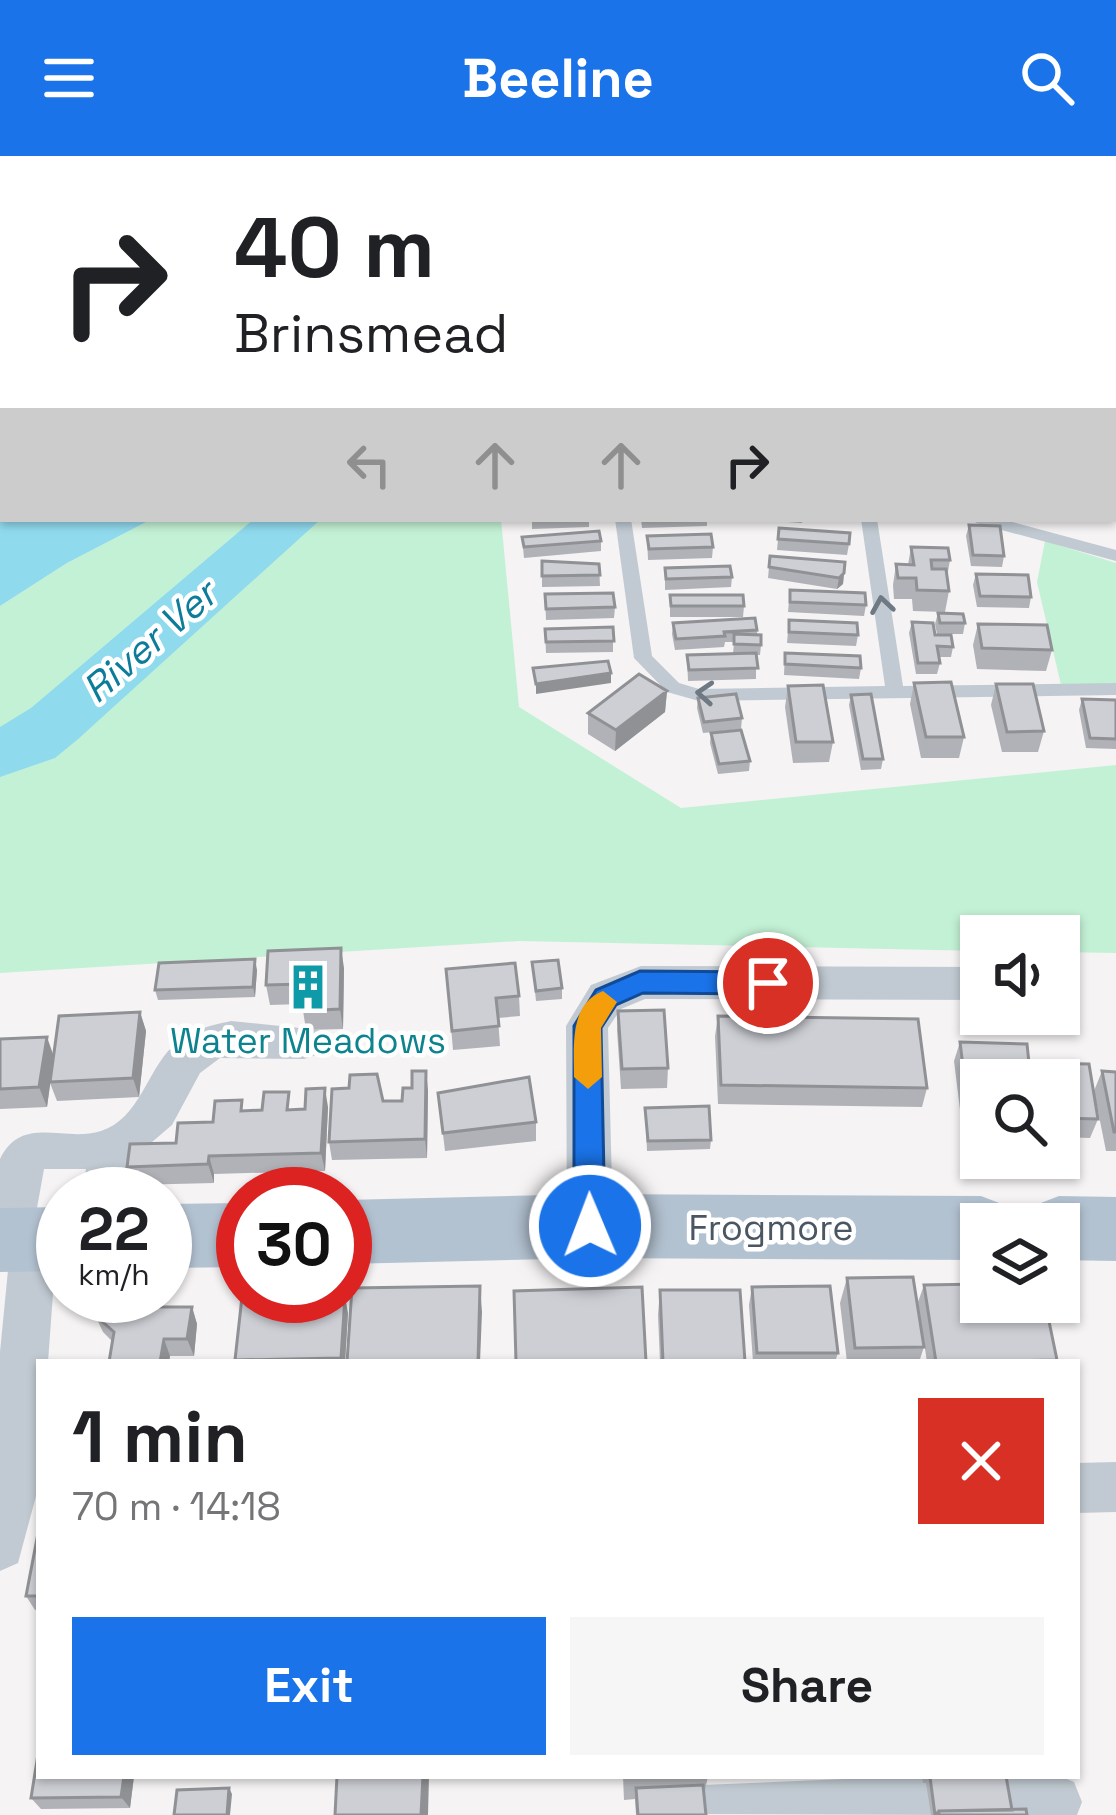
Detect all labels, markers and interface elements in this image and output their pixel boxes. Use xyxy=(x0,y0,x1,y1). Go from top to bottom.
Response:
text: Beeline xyxy=(462,44,654,113)
icon: menu xyxy=(36,45,102,111)
icon: search xyxy=(1014,45,1080,111)
text: 40 m xyxy=(234,194,435,302)
icon: right xyxy=(36,204,192,360)
text: Brinsmead xyxy=(234,299,508,368)
icon: left xyxy=(336,432,402,498)
icon: ahead xyxy=(462,432,528,498)
icon: ahead xyxy=(588,432,654,498)
icon: right xyxy=(714,432,780,498)
water label: River Ver xyxy=(72,567,230,713)
one-way arrow xyxy=(870,595,896,614)
one-way arrow xyxy=(696,681,715,707)
map controls xyxy=(960,915,1080,1323)
button: sound xyxy=(960,915,1080,1035)
pin xyxy=(717,932,819,1034)
icon: arrive xyxy=(735,950,801,1016)
building icon: Water Meadows xyxy=(283,962,333,1012)
place label: Water Meadows xyxy=(170,1018,446,1064)
button: search xyxy=(960,1059,1080,1179)
position arrow xyxy=(527,1163,653,1289)
speed limit sign: 30 xyxy=(216,1167,372,1323)
text: 22 xyxy=(78,1191,150,1268)
button: layers xyxy=(960,1203,1080,1323)
street label: Frogmore xyxy=(688,1205,854,1251)
text: km/h xyxy=(78,1255,150,1294)
text: 1 min xyxy=(72,1391,248,1483)
button: close xyxy=(918,1398,1044,1524)
text: 70 m · 14:18 xyxy=(72,1482,281,1531)
button: Exit xyxy=(72,1617,546,1755)
button: Share xyxy=(570,1617,1044,1755)

